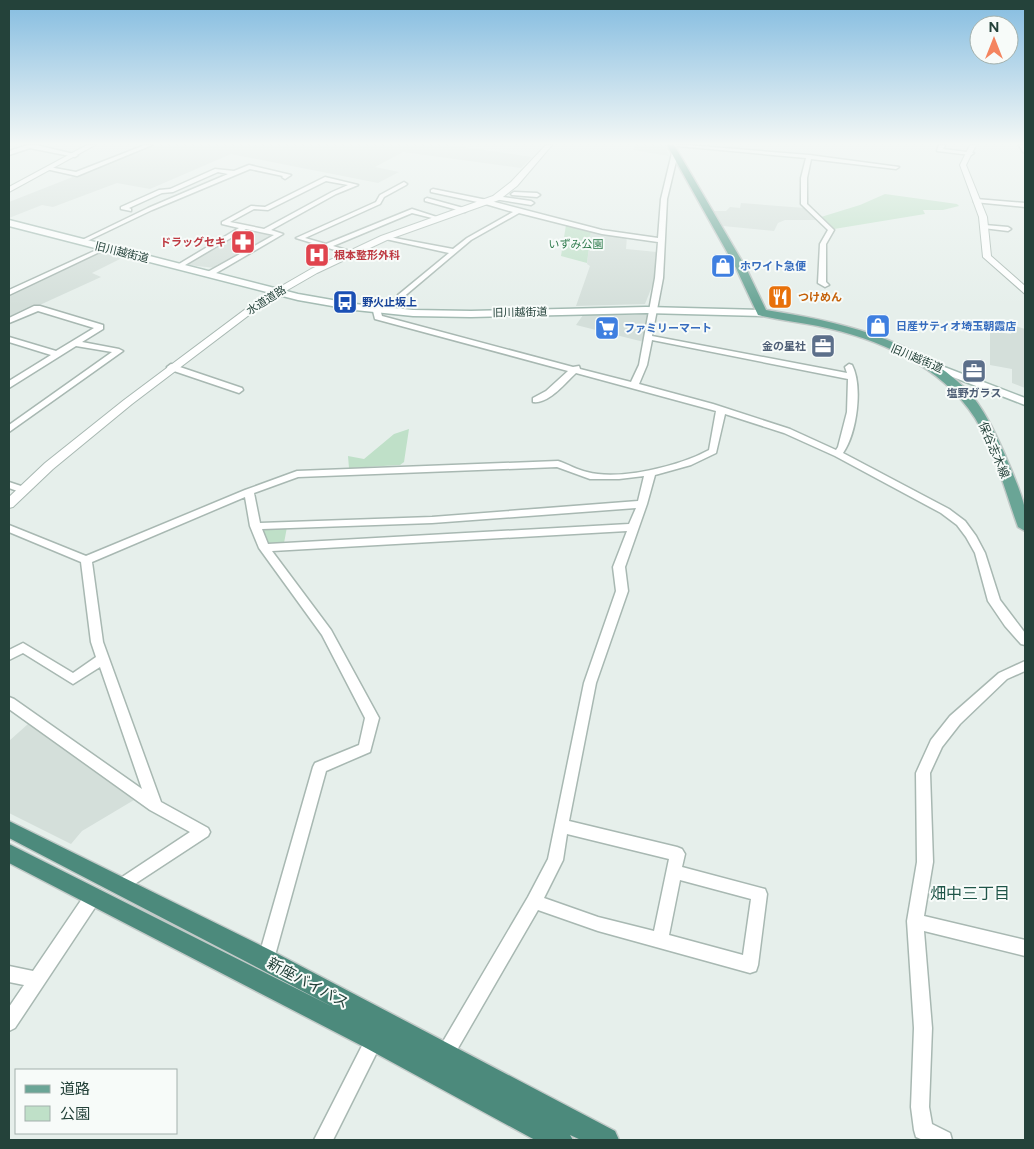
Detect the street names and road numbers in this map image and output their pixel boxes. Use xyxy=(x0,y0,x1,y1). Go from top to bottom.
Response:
street label: 旧川越街道 xyxy=(94,240,150,265)
street label: 水道道路 xyxy=(244,283,288,318)
street label: 旧川越街道 xyxy=(492,306,548,319)
street label: 旧川越街道 xyxy=(889,342,945,375)
street label: 保谷志木線 xyxy=(976,420,1012,480)
street label: 新座バイパス xyxy=(264,954,352,1012)

